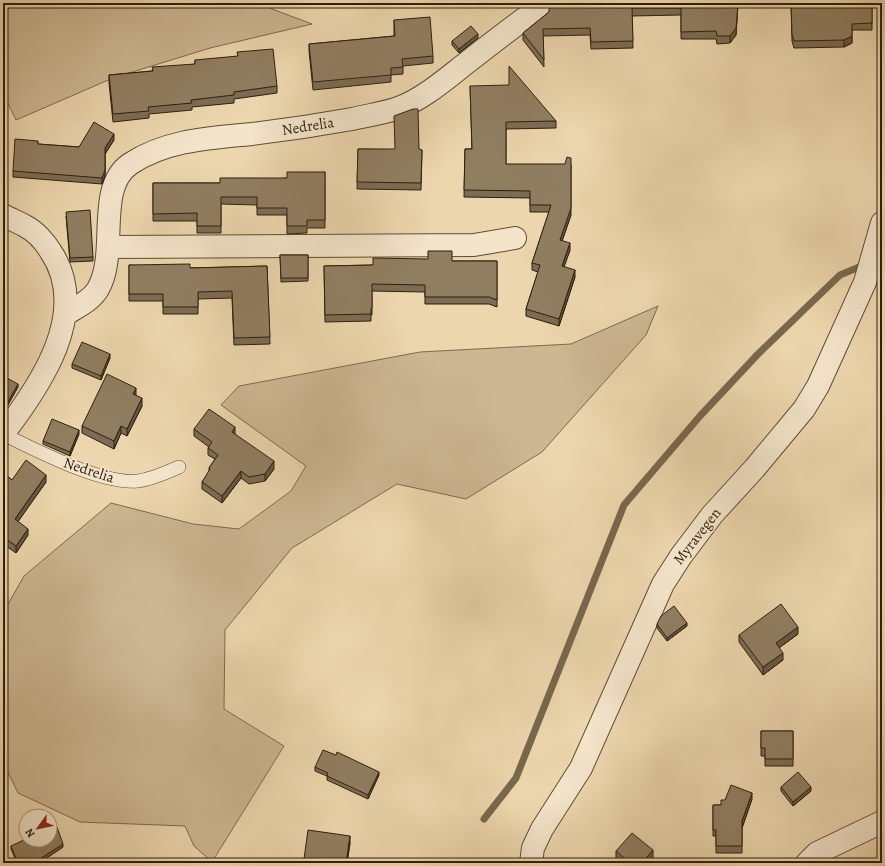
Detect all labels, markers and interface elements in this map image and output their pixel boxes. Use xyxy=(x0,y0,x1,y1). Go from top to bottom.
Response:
street label: Nedrelia xyxy=(281,112,335,140)
street label: Nedrelia xyxy=(61,452,117,488)
street label: Myravegen xyxy=(669,504,725,568)
north arrow xyxy=(18,808,58,848)
text: N xyxy=(22,826,39,841)

